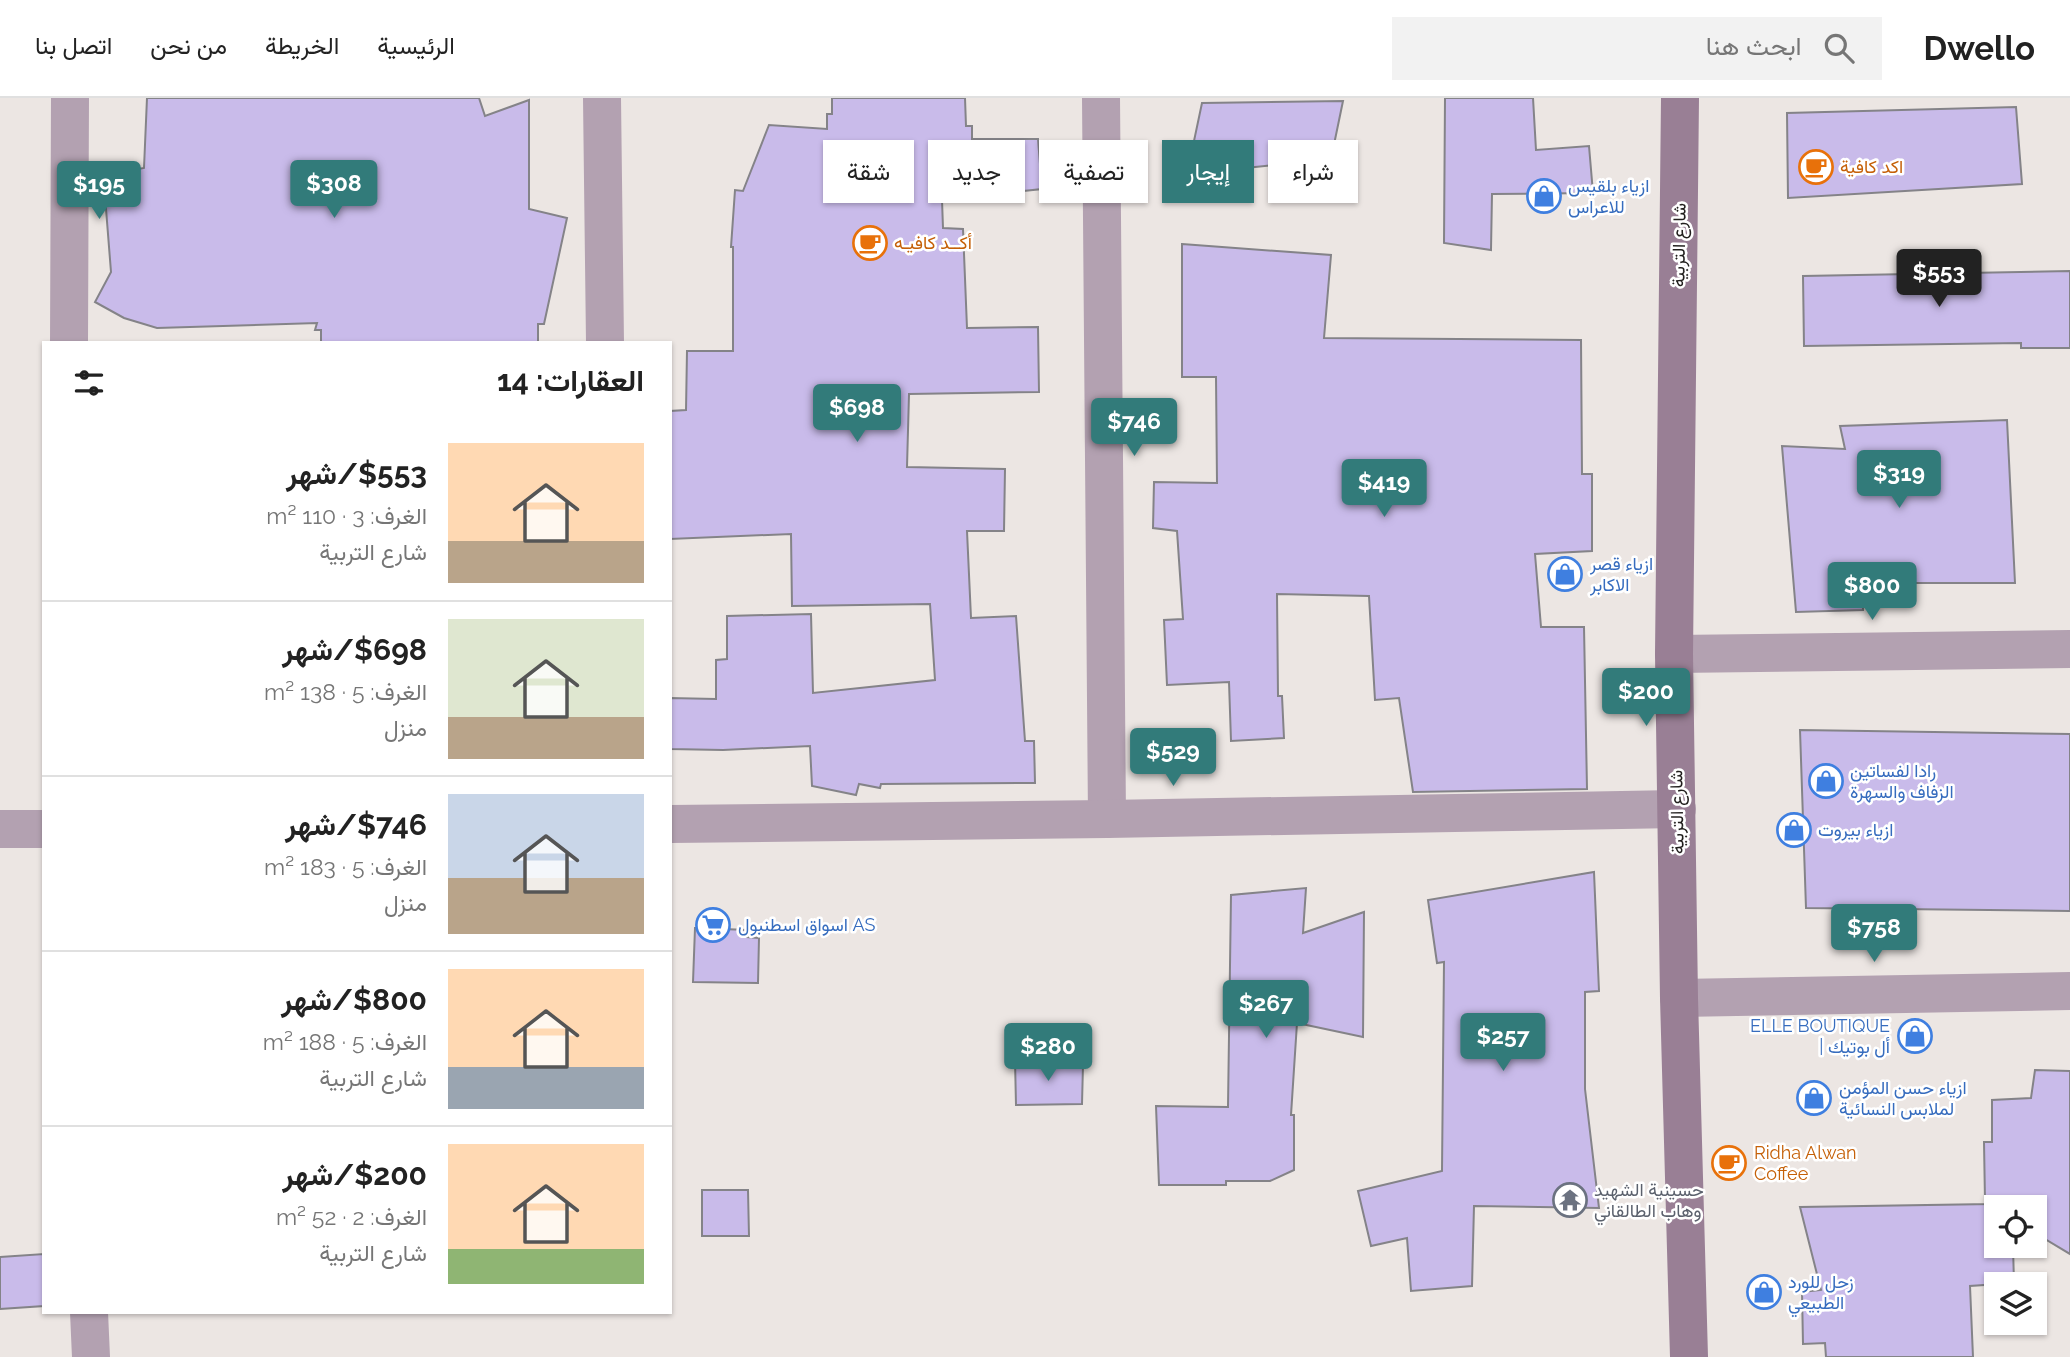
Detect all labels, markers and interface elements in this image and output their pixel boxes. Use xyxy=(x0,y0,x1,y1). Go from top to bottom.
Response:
search box xyxy=(1392,17,1882,80)
icon: search xyxy=(1820,29,1858,67)
text: Dwello xyxy=(1924,29,2035,68)
text: اتصل بنا xyxy=(35,31,112,60)
text: من نحن xyxy=(150,31,227,60)
text: الخريطة xyxy=(265,31,339,60)
text: الرئيسية xyxy=(377,31,455,60)
text: ابحث هنا xyxy=(1706,31,1802,61)
chip: شقة xyxy=(823,140,914,203)
chip: جديد xyxy=(928,140,1025,203)
chip: تصفية xyxy=(1039,140,1148,203)
chip: إيجار xyxy=(1162,140,1254,203)
chip: شراء xyxy=(1268,140,1358,203)
cafe icon: اكد كافية xyxy=(1797,148,1835,186)
place label: اكد كافية xyxy=(1840,156,1903,177)
pin: $308 xyxy=(293,160,375,220)
pin: $195 xyxy=(58,162,140,221)
text: $308 xyxy=(306,169,362,196)
text: $195 xyxy=(73,170,125,197)
place label: ازياء بلقيس للاعراس xyxy=(1568,175,1649,218)
shop icon: ازياء بلقيس للاعراس xyxy=(1525,177,1563,215)
street label: شارع التربية xyxy=(1667,203,1692,287)
cafe icon: أكــد كافيـه xyxy=(851,224,889,262)
place label: أكــد كافيـه xyxy=(894,232,972,253)
pin: $553 xyxy=(1898,250,1980,309)
text: $553 xyxy=(1913,258,1965,285)
text: العقارات: 14 xyxy=(497,363,644,398)
icon: filters xyxy=(70,364,108,402)
pin: $698 xyxy=(816,384,898,444)
text: $698 xyxy=(829,393,885,420)
pin: $746 xyxy=(1093,398,1175,458)
text: $746 xyxy=(1107,407,1161,434)
pin: $319 xyxy=(1858,450,1940,510)
text: $553/شهر xyxy=(286,456,427,491)
text: $319 xyxy=(1873,459,1925,486)
pin: $419 xyxy=(1343,460,1425,519)
text: $419 xyxy=(1358,468,1410,495)
icon: home xyxy=(504,471,588,555)
text: الغرف: 3 · 110 m² xyxy=(266,502,427,529)
text: شارع التربية xyxy=(319,538,427,565)
place label: ازياء قصر الاكابر xyxy=(1589,553,1653,596)
shop icon: ازياء قصر الاكابر xyxy=(1546,555,1584,593)
pin: $800 xyxy=(1831,562,1913,622)
text: $800 xyxy=(1844,571,1900,598)
text: $698/شهر xyxy=(282,632,427,667)
icon: home xyxy=(504,647,588,731)
pin: $200 xyxy=(1605,668,1687,728)
text: $200 xyxy=(1618,677,1674,704)
text: الغرف: 5 · 138 m² xyxy=(264,678,427,705)
text: منزل xyxy=(384,714,427,741)
pin: $529 xyxy=(1132,728,1214,788)
text: $529 xyxy=(1146,737,1200,764)
place label: رادا لفساتين الزفاف والسهرة xyxy=(1850,760,1954,803)
shop icon: رادا لفساتين الزفاف والسهرة xyxy=(1807,762,1845,800)
street label: شارع التربية xyxy=(1665,770,1690,854)
text: $746/شهر xyxy=(285,807,427,842)
shop icon: ازياء بيروت xyxy=(1775,811,1813,849)
place label: ازياء بيروت xyxy=(1818,819,1893,841)
icon: home xyxy=(504,822,588,906)
text: الغرف: 5 · 183 m² xyxy=(264,853,427,880)
text: منزل xyxy=(384,889,427,916)
pin: $758 xyxy=(1833,904,1915,964)
supermarket icon: اسواق اسطنبول AS xyxy=(694,906,732,944)
text: $758 xyxy=(1847,913,1901,940)
place label: اسواق اسطنبول AS xyxy=(738,914,876,936)
pin: $267 xyxy=(1225,981,1307,1040)
text: $800/شهر xyxy=(281,982,427,1017)
text: $267 xyxy=(1239,989,1293,1016)
icon: home xyxy=(504,997,588,1081)
pin: $257 xyxy=(1462,1014,1544,1073)
place label: ELLE BOUTIQUE | أل بوتيك xyxy=(1750,1015,1890,1058)
shop icon: ELLE BOUTIQUE | أل بوتيك xyxy=(1896,1017,1934,1055)
text: $257 xyxy=(1476,1022,1530,1049)
pin: $280 xyxy=(1007,1024,1089,1083)
text: الغرف: 5 · 188 m² xyxy=(263,1028,427,1055)
text: $280 xyxy=(1020,1032,1076,1059)
text: شارع التربية xyxy=(319,1064,427,1091)
place label: ازياء حسن المؤمن لملابس النسائية xyxy=(1839,1077,1967,1120)
shop icon: ازياء حسن المؤمن لملابس النسائية xyxy=(1795,1079,1833,1117)
place label: Ridha Alwan Coffee xyxy=(1754,1142,1857,1184)
cafe icon: Ridha Alwan Coffee xyxy=(1710,1144,1748,1182)
text: $200/شهر xyxy=(282,1157,427,1192)
icon: home xyxy=(504,1172,588,1256)
place label: حسينية الشهيد وهاب الطالقاني xyxy=(1594,1179,1704,1226)
temple icon: حسينية الشهيد وهاب الطالقاني xyxy=(1551,1181,1589,1219)
map controls xyxy=(1984,1195,2047,1335)
button: locate xyxy=(1984,1195,2047,1258)
text: الغرف: 2 · 52 m² xyxy=(276,1203,427,1230)
text: شارع التربية xyxy=(319,1239,427,1266)
place label: زحل للورد الطبيعي xyxy=(1788,1271,1854,1318)
button: layers xyxy=(1984,1272,2047,1335)
shop icon: زحل للورد الطبيعي xyxy=(1745,1273,1783,1311)

